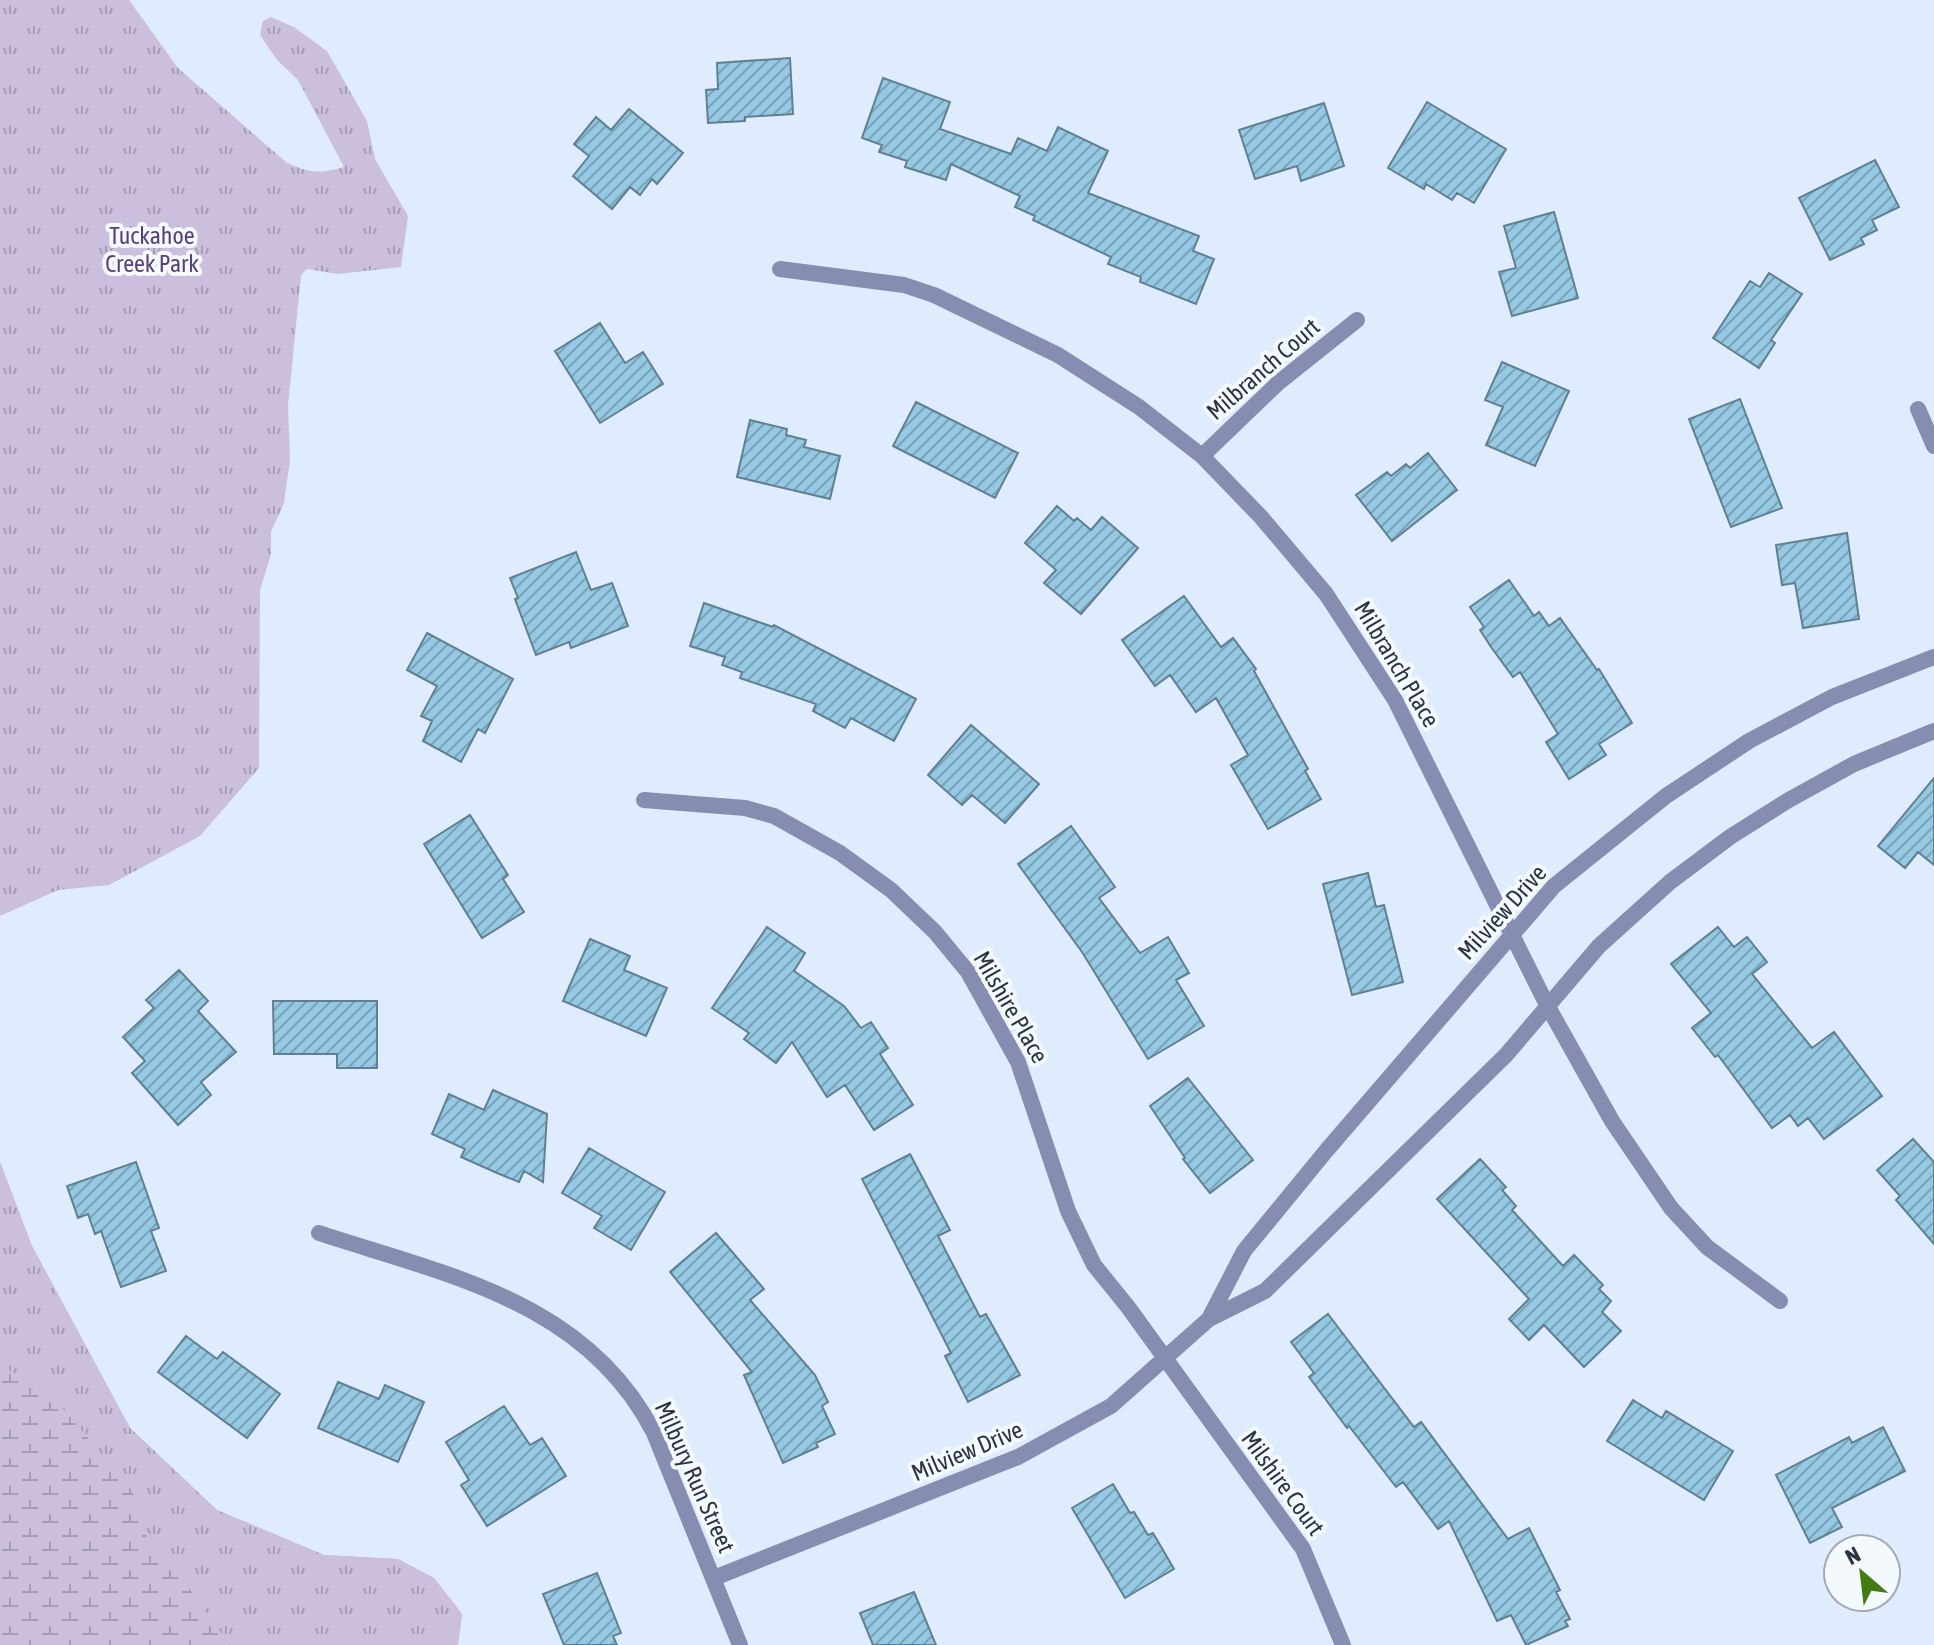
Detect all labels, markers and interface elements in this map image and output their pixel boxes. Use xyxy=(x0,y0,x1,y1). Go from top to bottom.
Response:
park label: Tuckahoe Creek Park xyxy=(105,222,199,277)
street label: Milbranch Court xyxy=(1201,313,1325,425)
street label: Milbranch Place xyxy=(1349,596,1445,732)
street label: Milview Drive xyxy=(1452,859,1552,965)
street label: Milshire Place xyxy=(968,947,1054,1067)
street label: Milbury Run Street xyxy=(650,1397,740,1557)
street label: Milview Drive xyxy=(907,1416,1027,1486)
street label: Milshire Court xyxy=(1236,1426,1330,1540)
north arrow xyxy=(1822,1533,1902,1613)
text: N xyxy=(1841,1541,1864,1570)

